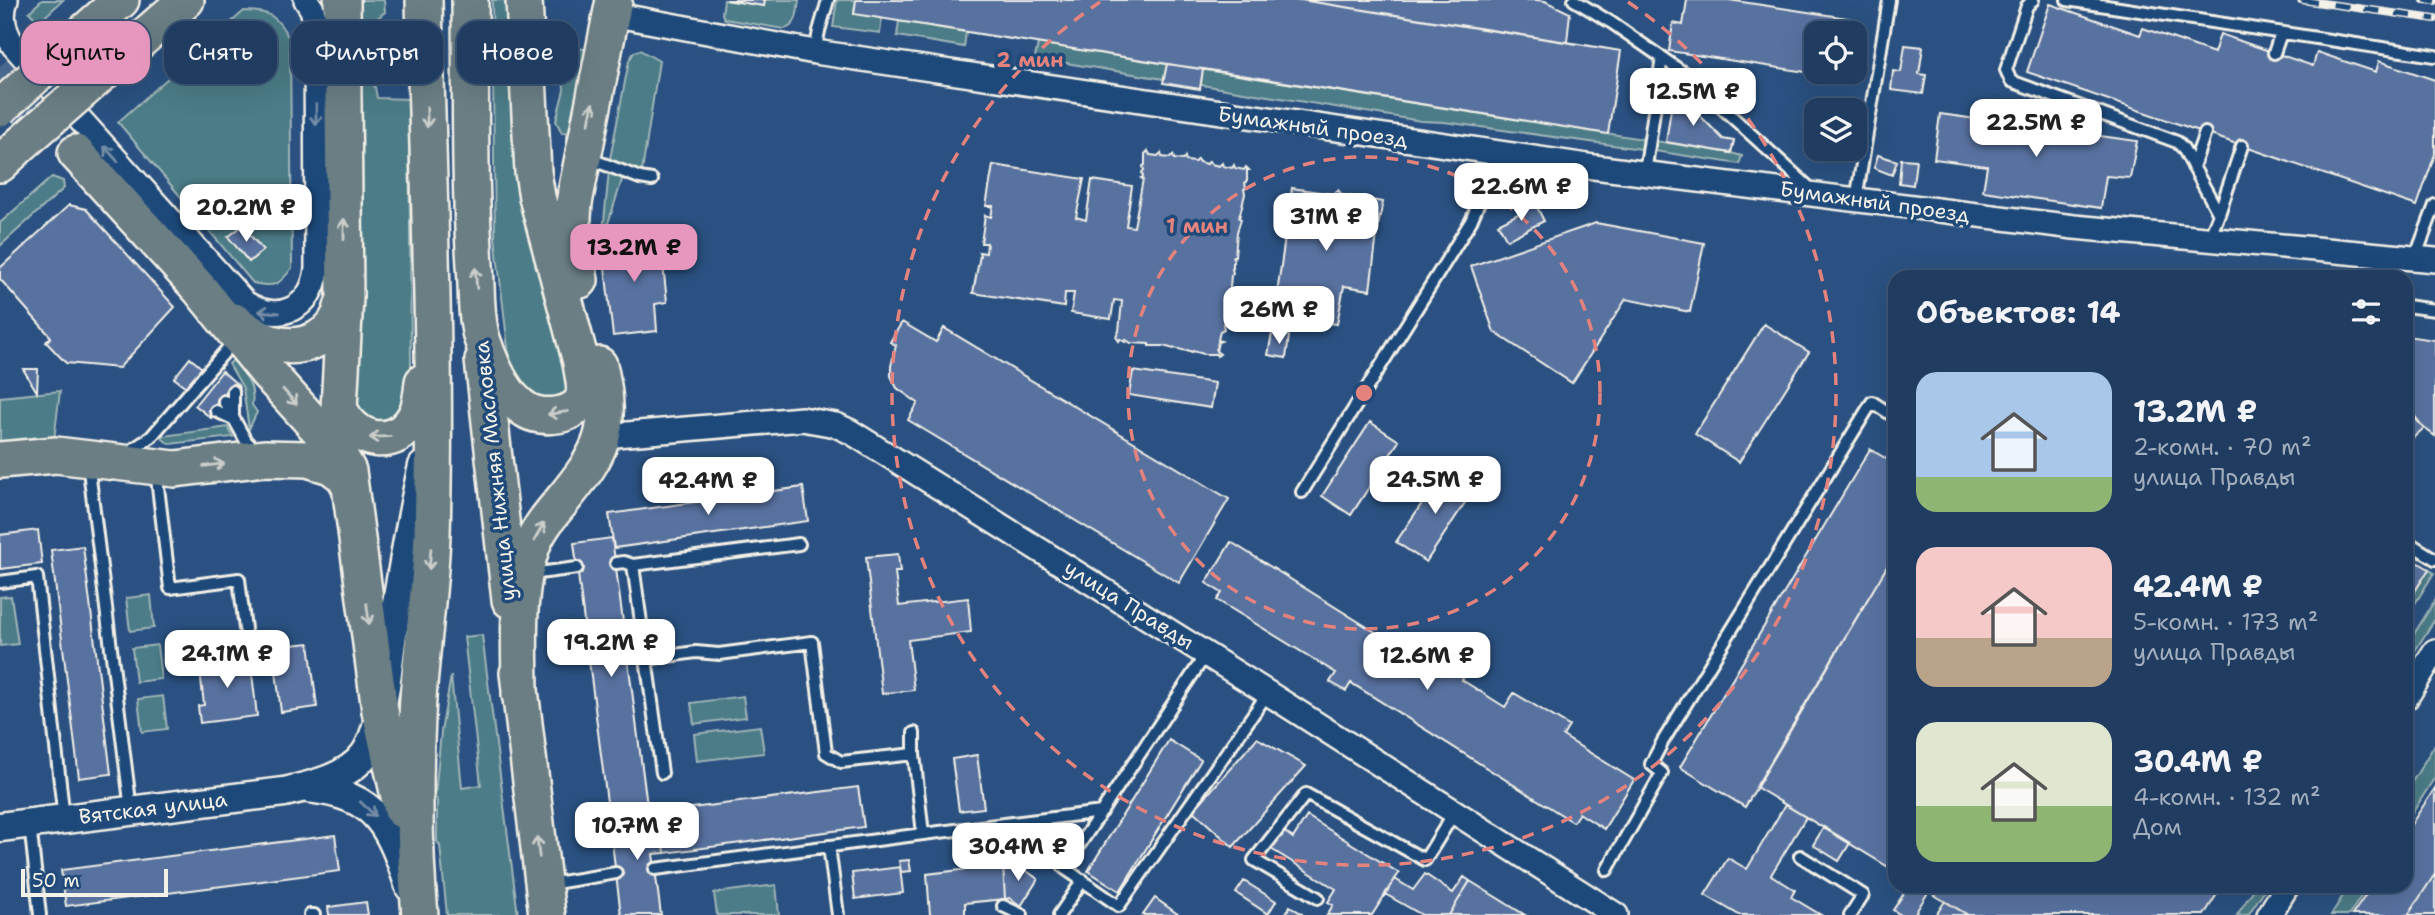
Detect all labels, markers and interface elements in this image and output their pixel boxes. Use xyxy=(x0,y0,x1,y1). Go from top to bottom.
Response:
chip: Купить xyxy=(21,21,150,84)
chip: Снять xyxy=(164,21,277,84)
chip: Фильтры xyxy=(291,21,443,84)
chip: Новое xyxy=(457,21,578,84)
map controls xyxy=(1804,21,1867,161)
button: locate xyxy=(1804,21,1867,84)
text: 2 мин xyxy=(996,46,1064,74)
pin: 12.5M ₽ xyxy=(1628,68,1758,128)
text: 12.5M ₽ xyxy=(1646,76,1740,106)
button: layers xyxy=(1804,98,1867,161)
street label: Бумажный проезд xyxy=(1216,100,1410,154)
pin: 22.5M ₽ xyxy=(1971,100,2101,159)
one-way arrow xyxy=(585,102,599,125)
one-way arrow xyxy=(309,103,323,126)
one-way arrow xyxy=(420,105,434,128)
text: 22.5M ₽ xyxy=(1986,107,2086,137)
one-way arrow xyxy=(103,145,119,163)
pin: 22.6M ₽ xyxy=(1456,164,1586,223)
text: 22.6M ₽ xyxy=(1470,171,1572,201)
street label: Бумажный проезд xyxy=(1778,175,1972,229)
pin: 20.2M ₽ xyxy=(181,184,311,244)
text: 20.2M ₽ xyxy=(196,192,296,222)
pin: 31M ₽ xyxy=(1277,194,1375,253)
text: 31M ₽ xyxy=(1289,201,1363,231)
text: 1 мин xyxy=(1166,212,1228,240)
one-way arrow xyxy=(338,217,351,240)
pin: 13.2M ₽ xyxy=(569,224,699,284)
text: 13.2M ₽ xyxy=(586,232,682,262)
one-way arrow xyxy=(469,267,482,290)
pin: 26M ₽ xyxy=(1230,286,1328,346)
text: Объектов: 14 xyxy=(1916,292,2121,333)
icon: filters xyxy=(2347,293,2385,331)
text: 26M ₽ xyxy=(1239,294,1319,324)
one-way arrow xyxy=(258,305,281,318)
street label: улица Нижняя Масловка xyxy=(467,340,523,602)
centre of rings xyxy=(1352,381,1376,405)
one-way arrow xyxy=(282,388,298,406)
text: 13.2M ₽ xyxy=(2133,391,2257,432)
icon: home xyxy=(1972,400,2056,484)
one-way arrow xyxy=(547,407,570,420)
one-way arrow xyxy=(369,431,392,444)
text: 2-комн. · 70 m² xyxy=(2133,432,2312,462)
pin: 24.5M ₽ xyxy=(1370,456,1500,516)
pin: 42.4M ₽ xyxy=(643,458,773,517)
one-way arrow xyxy=(202,459,225,472)
text: улица Правды xyxy=(2133,462,2296,492)
text: 24.5M ₽ xyxy=(1386,464,1484,494)
text: 42.4M ₽ xyxy=(658,465,758,495)
one-way arrow xyxy=(533,522,547,542)
one-way arrow xyxy=(423,548,436,570)
street label: улица Правды xyxy=(1059,554,1199,656)
text: 42.4M ₽ xyxy=(2133,566,2263,607)
icon: home xyxy=(1972,575,2056,659)
one-way arrow xyxy=(362,602,375,625)
text: 5-комн. · 173 m² xyxy=(2133,607,2318,637)
pin: 19.2M ₽ xyxy=(546,620,676,679)
text: 19.2M ₽ xyxy=(563,627,659,657)
pin: 24.1M ₽ xyxy=(162,630,292,690)
pin: 12.6M ₽ xyxy=(1362,632,1492,692)
text: улица Правды xyxy=(2133,637,2296,667)
text: 24.1M ₽ xyxy=(181,638,273,668)
text: 12.6M ₽ xyxy=(1379,640,1475,670)
text: 30.4M ₽ xyxy=(2133,741,2263,782)
icon: home xyxy=(1972,750,2056,834)
text: 4-комн. · 132 m² xyxy=(2133,782,2321,812)
street label: Вятская улица xyxy=(77,785,229,831)
one-way arrow xyxy=(359,801,377,817)
pin: 10.7M ₽ xyxy=(572,802,702,862)
text: 10.7M ₽ xyxy=(591,810,683,840)
text: Дом xyxy=(2133,812,2182,842)
pin: 30.4M ₽ xyxy=(953,824,1083,883)
text: 30.4M ₽ xyxy=(968,831,1068,861)
one-way arrow xyxy=(532,836,545,859)
scale bar xyxy=(21,866,168,898)
text: 50 m xyxy=(32,868,80,893)

